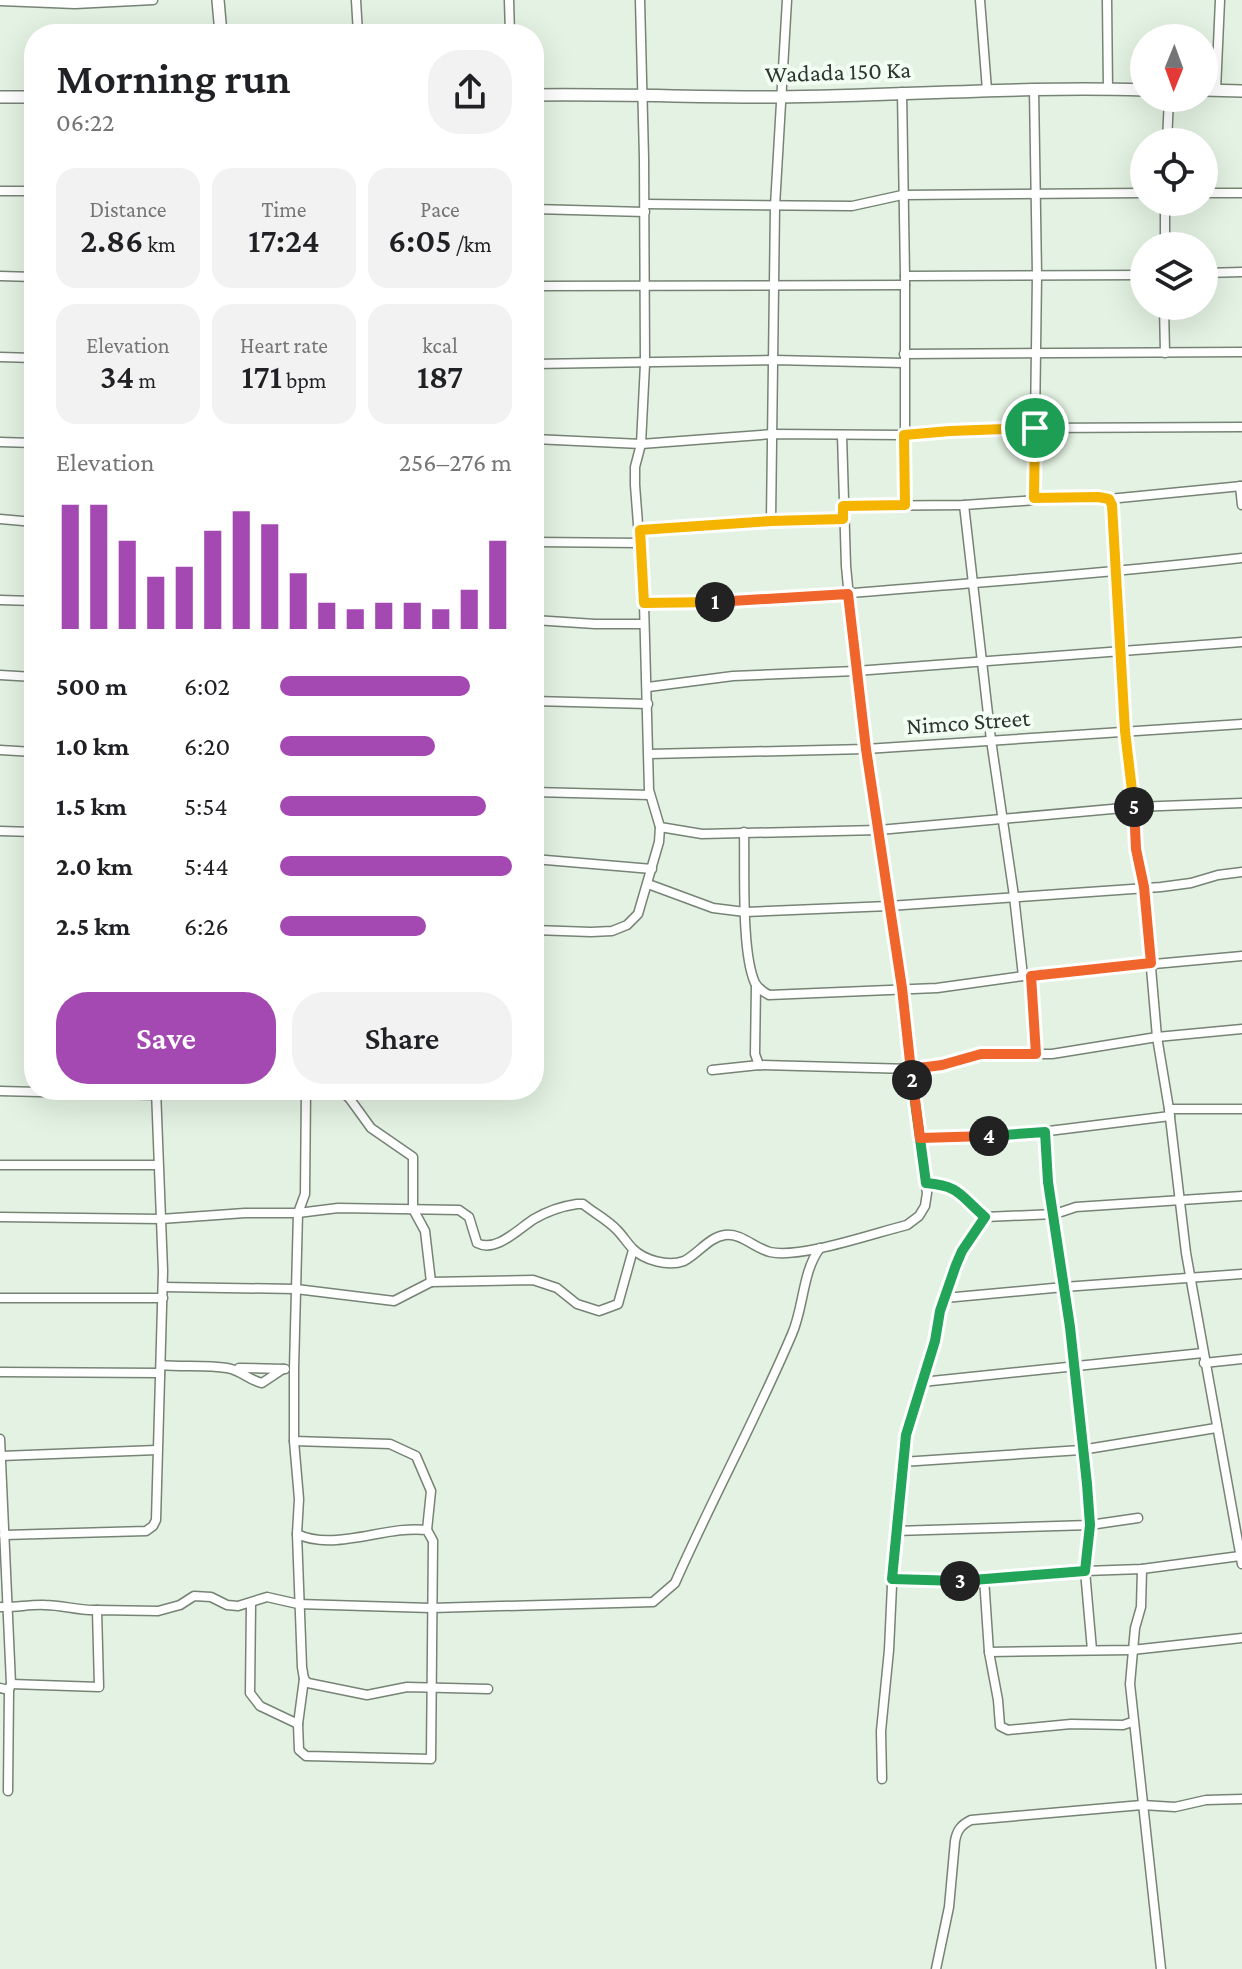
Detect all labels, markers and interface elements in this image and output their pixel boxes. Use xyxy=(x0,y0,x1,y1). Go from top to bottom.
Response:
north arrow xyxy=(1130,24,1218,112)
map controls xyxy=(1130,24,1218,320)
button: share xyxy=(428,50,512,134)
text: Morning run xyxy=(56,54,291,102)
street label: Wadada 150 Ka xyxy=(765,55,911,88)
text: 06:22 xyxy=(56,108,115,137)
button: locate xyxy=(1130,128,1218,216)
text: Distance xyxy=(90,197,166,222)
text: Time xyxy=(261,197,307,222)
text: Pace xyxy=(420,197,460,222)
text: 2.86 xyxy=(80,222,143,259)
text: 17:24 xyxy=(248,222,320,259)
text: 6:05 xyxy=(388,222,452,259)
text: km xyxy=(143,232,176,257)
text: /km xyxy=(452,232,492,257)
button: layers xyxy=(1130,232,1218,320)
text: Elevation xyxy=(86,333,170,358)
text: Heart rate xyxy=(240,333,328,358)
text: kcal xyxy=(422,333,458,358)
text: 34 xyxy=(100,358,134,395)
text: 171 xyxy=(241,358,282,395)
text: 187 xyxy=(417,358,463,395)
text: m xyxy=(134,368,156,393)
text: bpm xyxy=(282,368,327,393)
pin xyxy=(1001,394,1069,462)
icon: arrive xyxy=(1013,406,1057,450)
text: Elevation xyxy=(56,448,154,477)
text: 256–276 m xyxy=(399,448,512,477)
pin: 1 xyxy=(695,582,735,622)
text: 1 xyxy=(711,589,719,614)
text: 500 m xyxy=(56,672,127,701)
text: 6:02 xyxy=(184,672,230,701)
street label: Nimco Street xyxy=(905,704,1032,739)
text: 1.0 km xyxy=(56,732,129,761)
text: 6:20 xyxy=(184,732,230,761)
pin: 5 xyxy=(1114,787,1154,827)
text: 1.5 km xyxy=(56,792,127,821)
text: 5:54 xyxy=(184,792,228,821)
text: 5 xyxy=(1129,794,1139,819)
text: 2.0 km xyxy=(56,852,133,881)
text: 5:44 xyxy=(184,852,229,881)
text: 2.5 km xyxy=(56,912,130,941)
text: 6:26 xyxy=(184,912,229,941)
button: Save xyxy=(56,992,276,1084)
button: Share xyxy=(292,992,512,1084)
pin: 2 xyxy=(892,1060,932,1100)
text: 2 xyxy=(906,1067,918,1092)
pin: 4 xyxy=(969,1116,1009,1156)
text: 4 xyxy=(983,1123,995,1148)
pin: 3 xyxy=(940,1561,980,1601)
text: 3 xyxy=(955,1568,965,1593)

